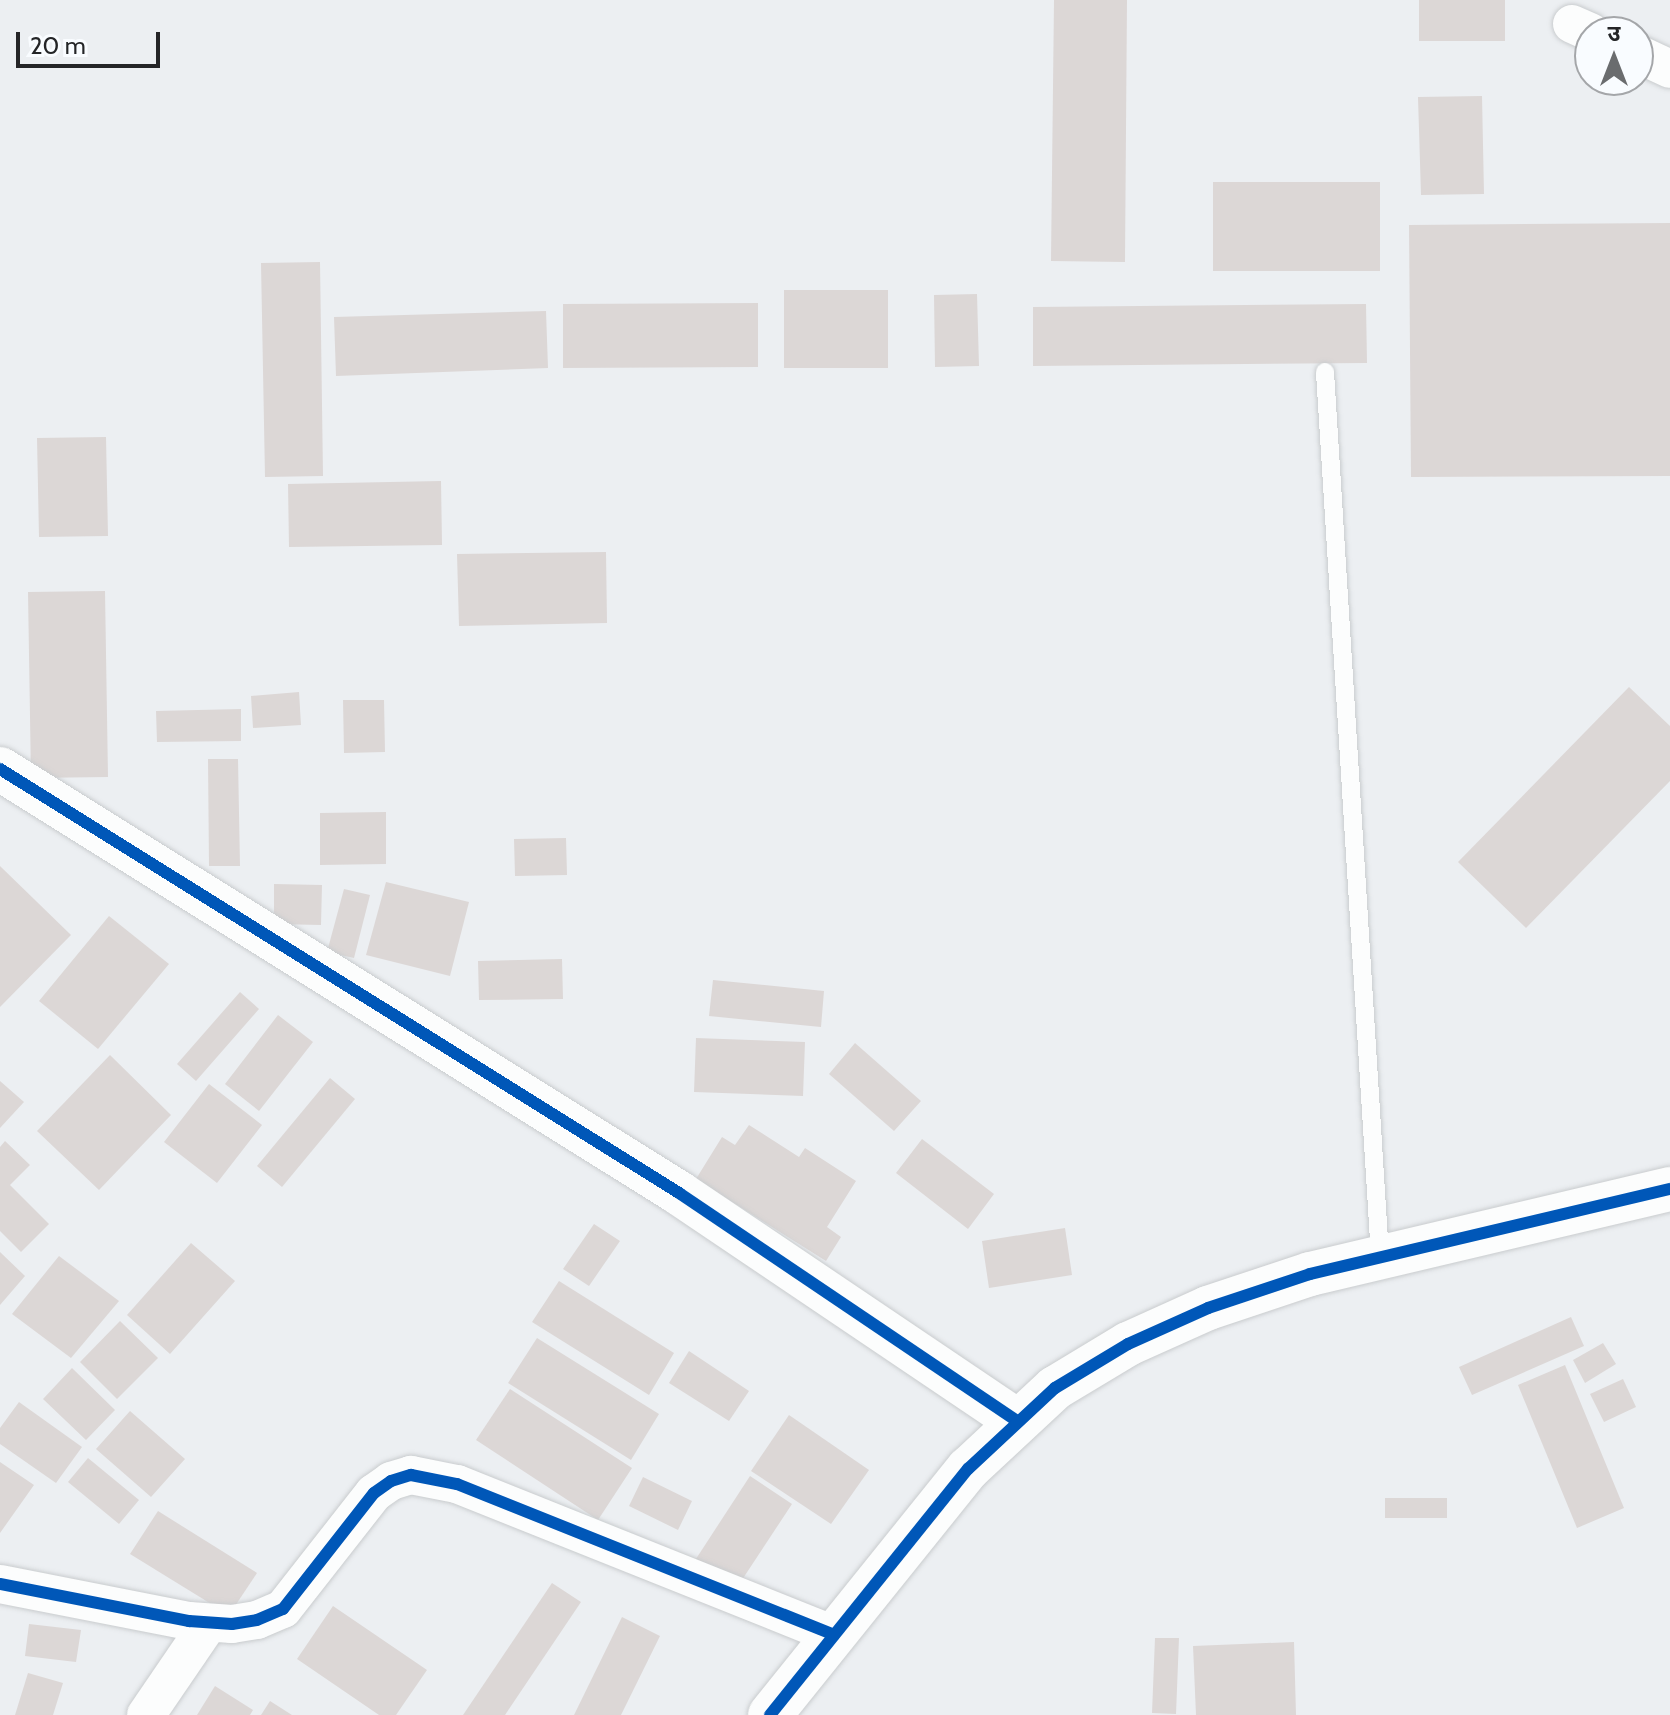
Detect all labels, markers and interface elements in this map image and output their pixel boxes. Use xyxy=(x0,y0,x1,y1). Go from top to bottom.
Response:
scale bar xyxy=(20,16,164,66)
north arrow xyxy=(1574,16,1654,96)
text: उ xyxy=(1608,20,1620,47)
text: 20 m xyxy=(30,31,86,60)

